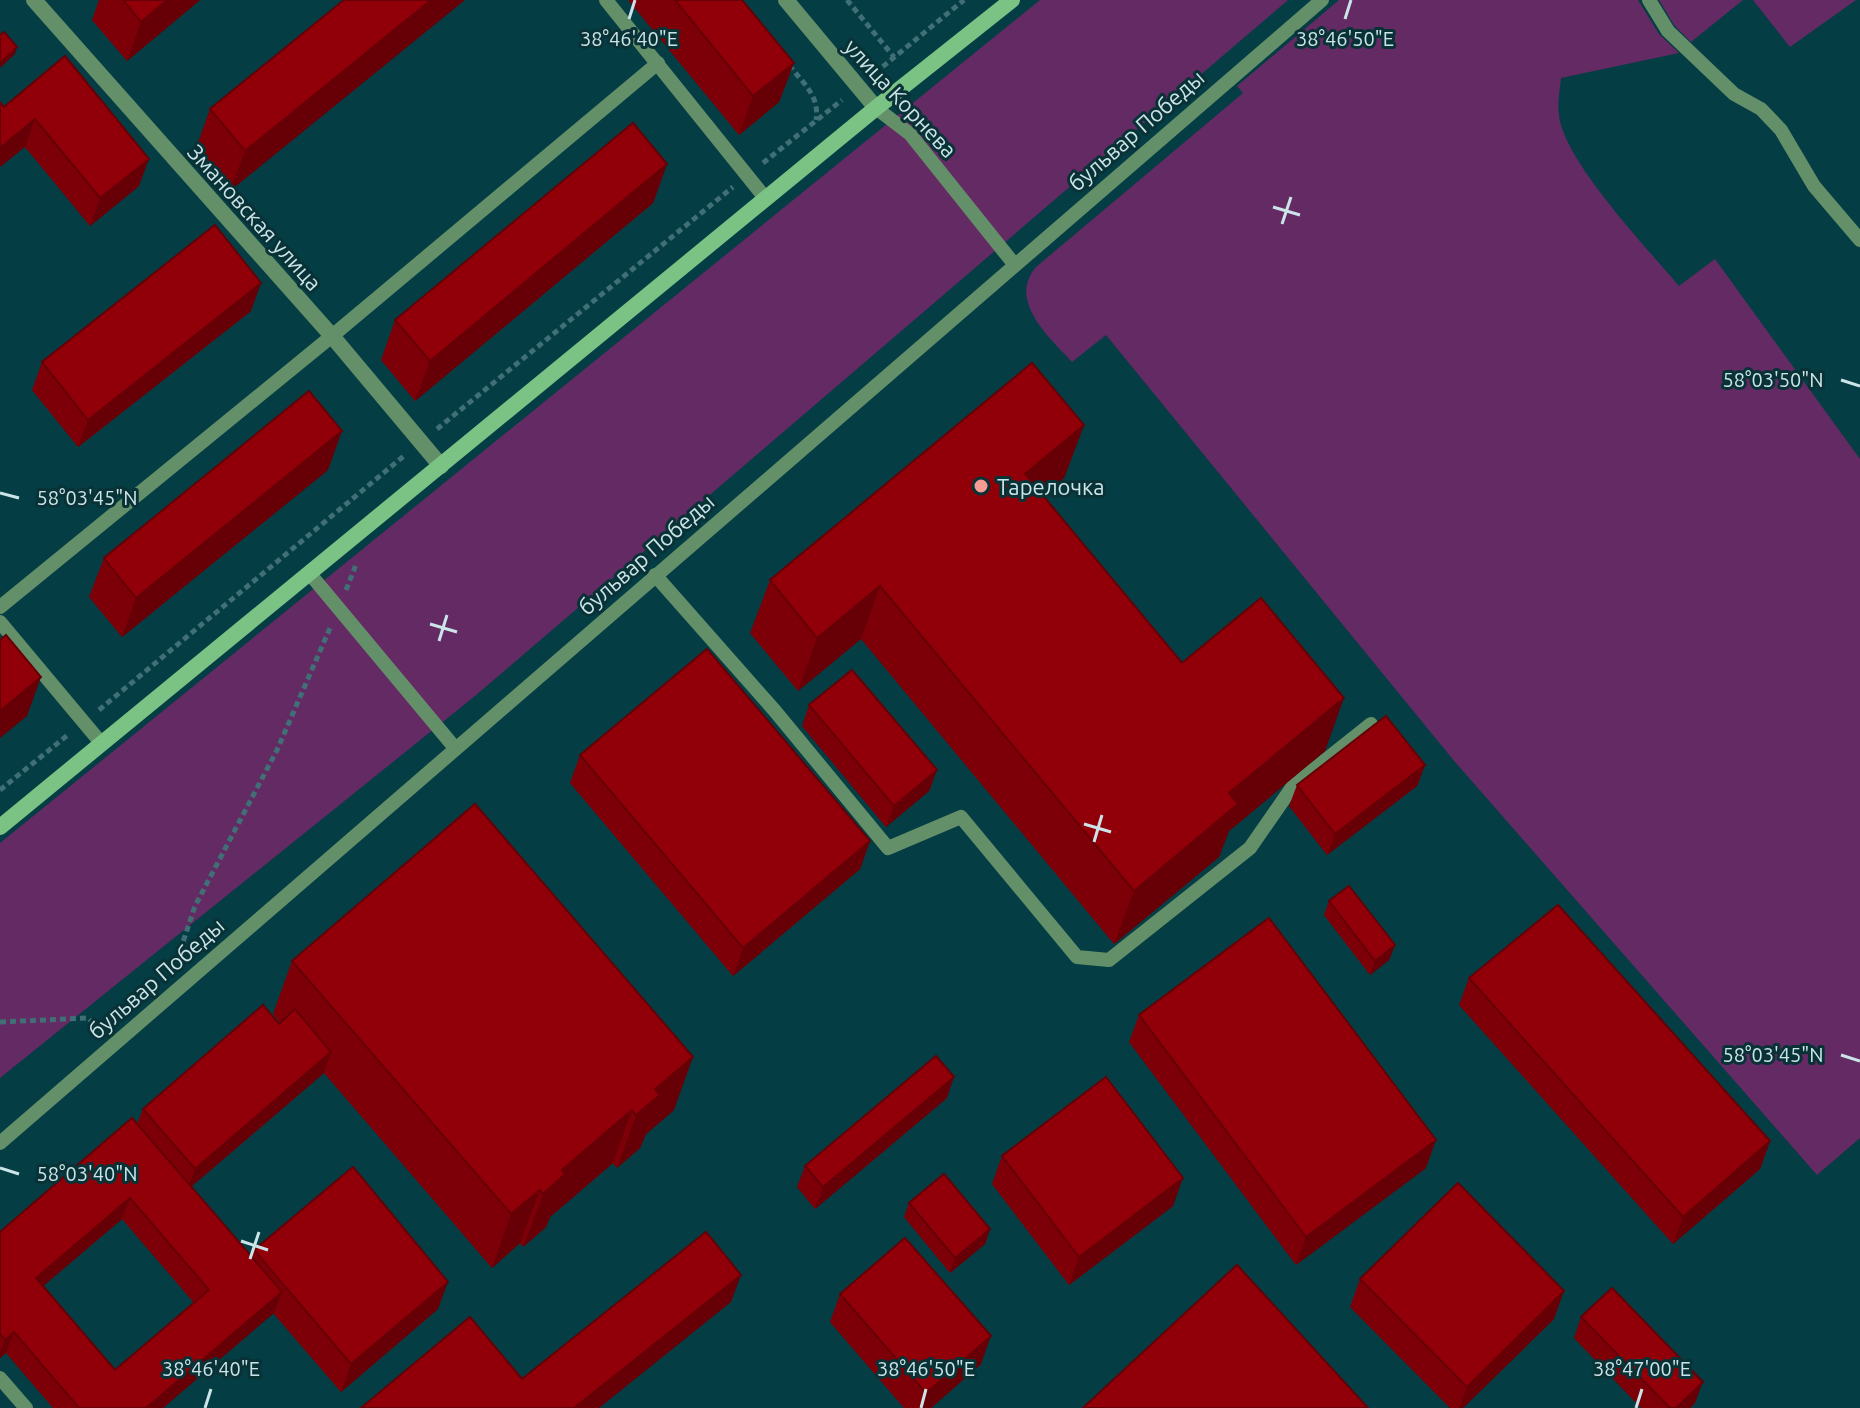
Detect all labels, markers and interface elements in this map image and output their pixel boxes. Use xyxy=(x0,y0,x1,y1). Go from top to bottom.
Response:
text: 38°46'40"E xyxy=(580,27,678,50)
text: 38°46'50"E xyxy=(1296,27,1394,50)
street label: улица Корнева xyxy=(840,34,962,162)
street label: бульвар Победы xyxy=(1063,64,1209,196)
street label: Змановская улица xyxy=(183,139,327,295)
text: 58°03'50"N xyxy=(1722,368,1824,391)
place label: Тарелочка xyxy=(997,474,1105,499)
marker: Тарелочка xyxy=(972,477,990,495)
text: 58°03'45"N xyxy=(36,486,138,509)
street label: бульвар Победы xyxy=(573,488,719,620)
street label: бульвар Победы xyxy=(83,912,229,1044)
text: 58°03'45"N xyxy=(1722,1043,1824,1066)
text: 58°03'40"N xyxy=(36,1162,138,1185)
text: 38°46'40"E xyxy=(162,1357,260,1380)
text: 38°46'50"E xyxy=(877,1357,975,1380)
text: 38°47'00"E xyxy=(1593,1357,1691,1380)

